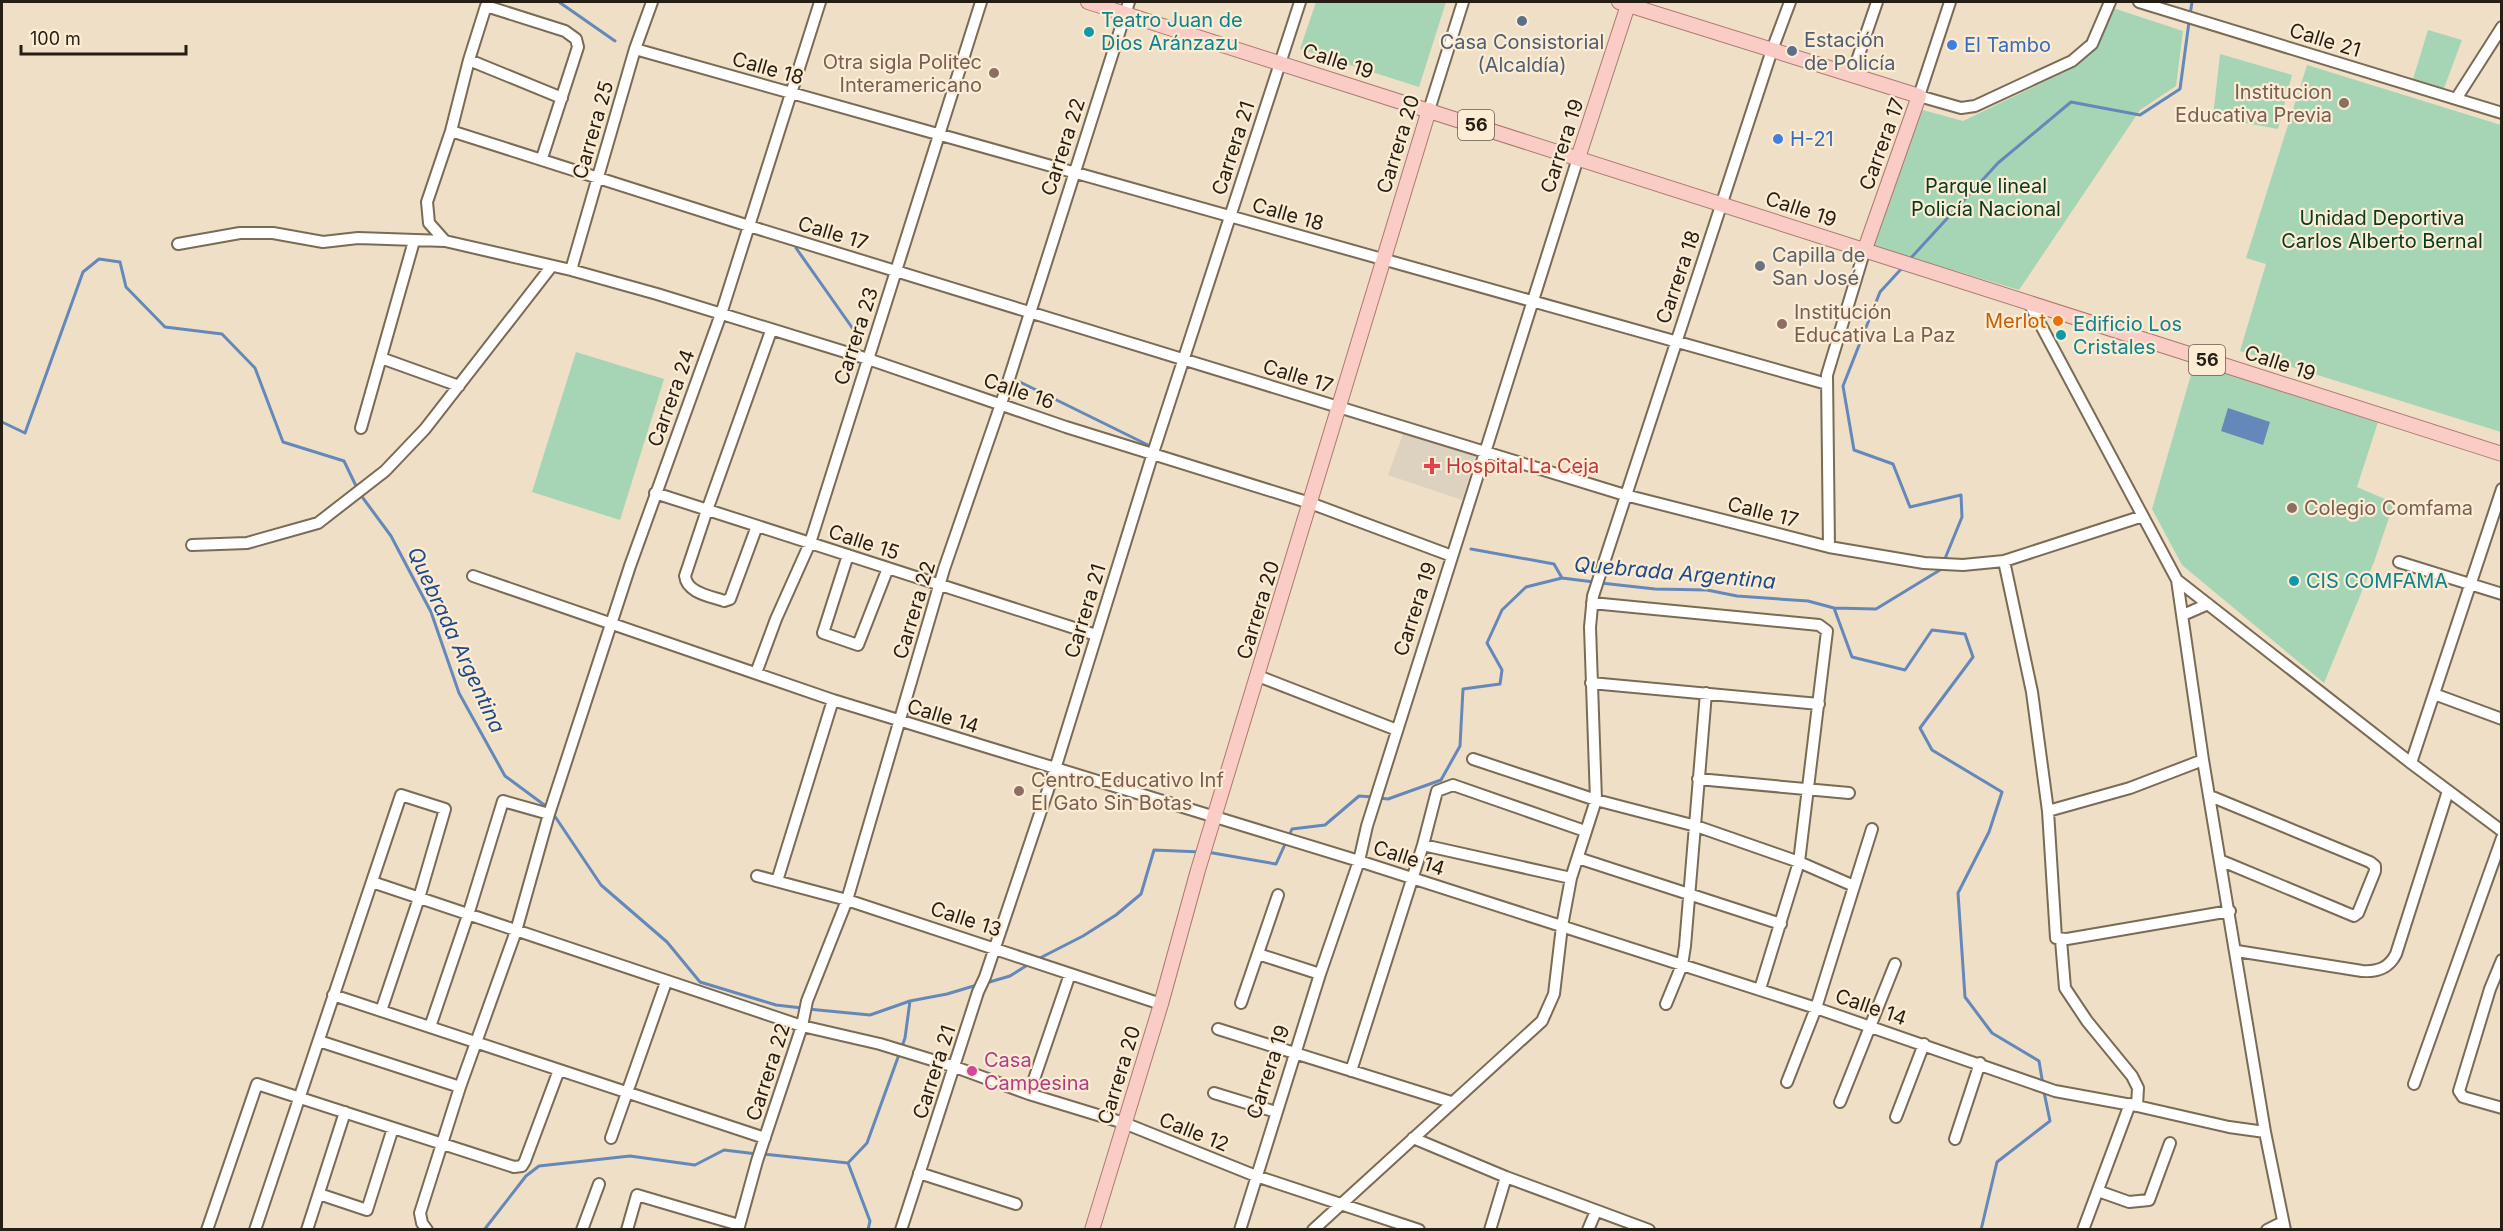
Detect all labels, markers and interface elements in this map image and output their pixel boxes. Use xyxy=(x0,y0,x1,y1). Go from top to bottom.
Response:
place label: Teatro Juan de Dios Aránzazu xyxy=(1101,8,1243,55)
marker: Casa Consistorial (Alcaldía) xyxy=(1515,14,1529,28)
scale bar xyxy=(21,18,186,56)
street label: Calle 21 xyxy=(2287,18,2363,62)
marker: Teatro Juan de Dios Aránzazu xyxy=(1082,25,1096,39)
text: 100 m xyxy=(30,28,81,49)
place label: Estación de Policía xyxy=(1804,28,1895,75)
place label: Casa Consistorial (Alcaldía) xyxy=(1440,30,1604,77)
place label: El Tambo xyxy=(1964,33,2051,57)
street label: Calle 19 xyxy=(1299,38,1377,84)
marker: El Tambo xyxy=(1945,38,1959,52)
marker: Estación de Policía xyxy=(1785,44,1799,58)
street label: Calle 18 xyxy=(729,46,807,90)
place label: Otra sigla Politec Interamericano xyxy=(823,50,982,97)
marker: Otra sigla Politec Interamericano xyxy=(987,66,1001,80)
street label: Carrera 25 xyxy=(568,78,618,182)
place label: Institucion Educativa Previa xyxy=(2175,80,2332,127)
street label: Carrera 20 xyxy=(1372,92,1424,196)
street label: Carrera 22 xyxy=(1036,95,1090,199)
street label: Carrera 17 xyxy=(1854,95,1910,193)
street label: Carrera 19 xyxy=(1536,96,1588,196)
marker: Institucion Educativa Previa xyxy=(2337,96,2351,110)
street label: Carrera 21 xyxy=(1207,98,1259,198)
road number: 56 xyxy=(1458,110,1494,140)
place label: H-21 xyxy=(1790,127,1834,151)
marker: H-21 xyxy=(1771,132,1785,146)
park label: Parque lineal Policía Nacional xyxy=(1911,174,2061,221)
street label: Calle 19 xyxy=(1762,186,1840,232)
street label: Calle 18 xyxy=(1249,192,1327,236)
park label: Unidad Deportiva Carlos Alberto Bernal xyxy=(2281,206,2483,253)
street label: Calle 17 xyxy=(795,211,871,255)
street label: Carrera 18 xyxy=(1651,227,1705,327)
place label: Capilla de San José xyxy=(1772,243,1865,290)
marker: Capilla de San José xyxy=(1753,259,1767,273)
street label: Carrera 23 xyxy=(829,284,883,388)
place label: Institución Educativa La Paz xyxy=(1794,300,1956,347)
place label: Merlot xyxy=(1985,309,2046,333)
place label: Edificio Los Cristales xyxy=(2073,312,2182,359)
marker: Merlot xyxy=(2051,314,2065,328)
marker: Institución Educativa La Paz xyxy=(1775,317,1789,331)
marker: Edificio Los Cristales xyxy=(2054,328,2068,342)
street label: Calle 19 xyxy=(2241,340,2319,386)
road number: 56 xyxy=(2189,345,2225,375)
street label: Carrera 24 xyxy=(642,346,700,450)
street label: Calle 17 xyxy=(1260,354,1336,398)
street label: Calle 16 xyxy=(980,368,1058,414)
place label: Hospital La Ceja xyxy=(1446,454,1599,478)
marker: Hospital La Ceja xyxy=(1423,457,1441,475)
street label: Calle 17 xyxy=(1725,492,1801,532)
place label: Colegio Comfama xyxy=(2304,496,2473,520)
marker: Colegio Comfama xyxy=(2285,501,2299,515)
street label: Calle 15 xyxy=(826,519,902,565)
water label: Quebrada Argentina xyxy=(402,543,511,737)
water label: Quebrada Argentina xyxy=(1573,551,1777,594)
street label: Carrera 22 xyxy=(888,558,940,662)
street label: Carrera 20 xyxy=(1232,558,1284,662)
street label: Carrera 19 xyxy=(1389,559,1441,659)
street label: Carrera 21 xyxy=(1059,561,1111,661)
place label: CIS COMFAMA xyxy=(2306,569,2448,593)
marker: CIS COMFAMA xyxy=(2287,574,2301,588)
street label: Calle 14 xyxy=(904,694,982,738)
place label: Centro Educativo Inf El Gato Sin Botas xyxy=(1031,768,1224,815)
marker: Centro Educativo Inf El Gato Sin Botas xyxy=(1012,784,1026,798)
street label: Calle 14 xyxy=(1370,835,1448,881)
street label: Calle 13 xyxy=(927,896,1005,942)
street label: Calle 14 xyxy=(1832,984,1910,1030)
street label: Carrera 22 xyxy=(741,1020,795,1124)
street label: Carrera 21 xyxy=(908,1022,960,1122)
street label: Carrera 19 xyxy=(1242,1022,1294,1122)
street label: Carrera 20 xyxy=(1093,1023,1145,1127)
place label: Casa Campesina xyxy=(984,1048,1090,1095)
marker: Casa Campesina xyxy=(965,1064,979,1078)
street label: Calle 12 xyxy=(1156,1107,1232,1157)

